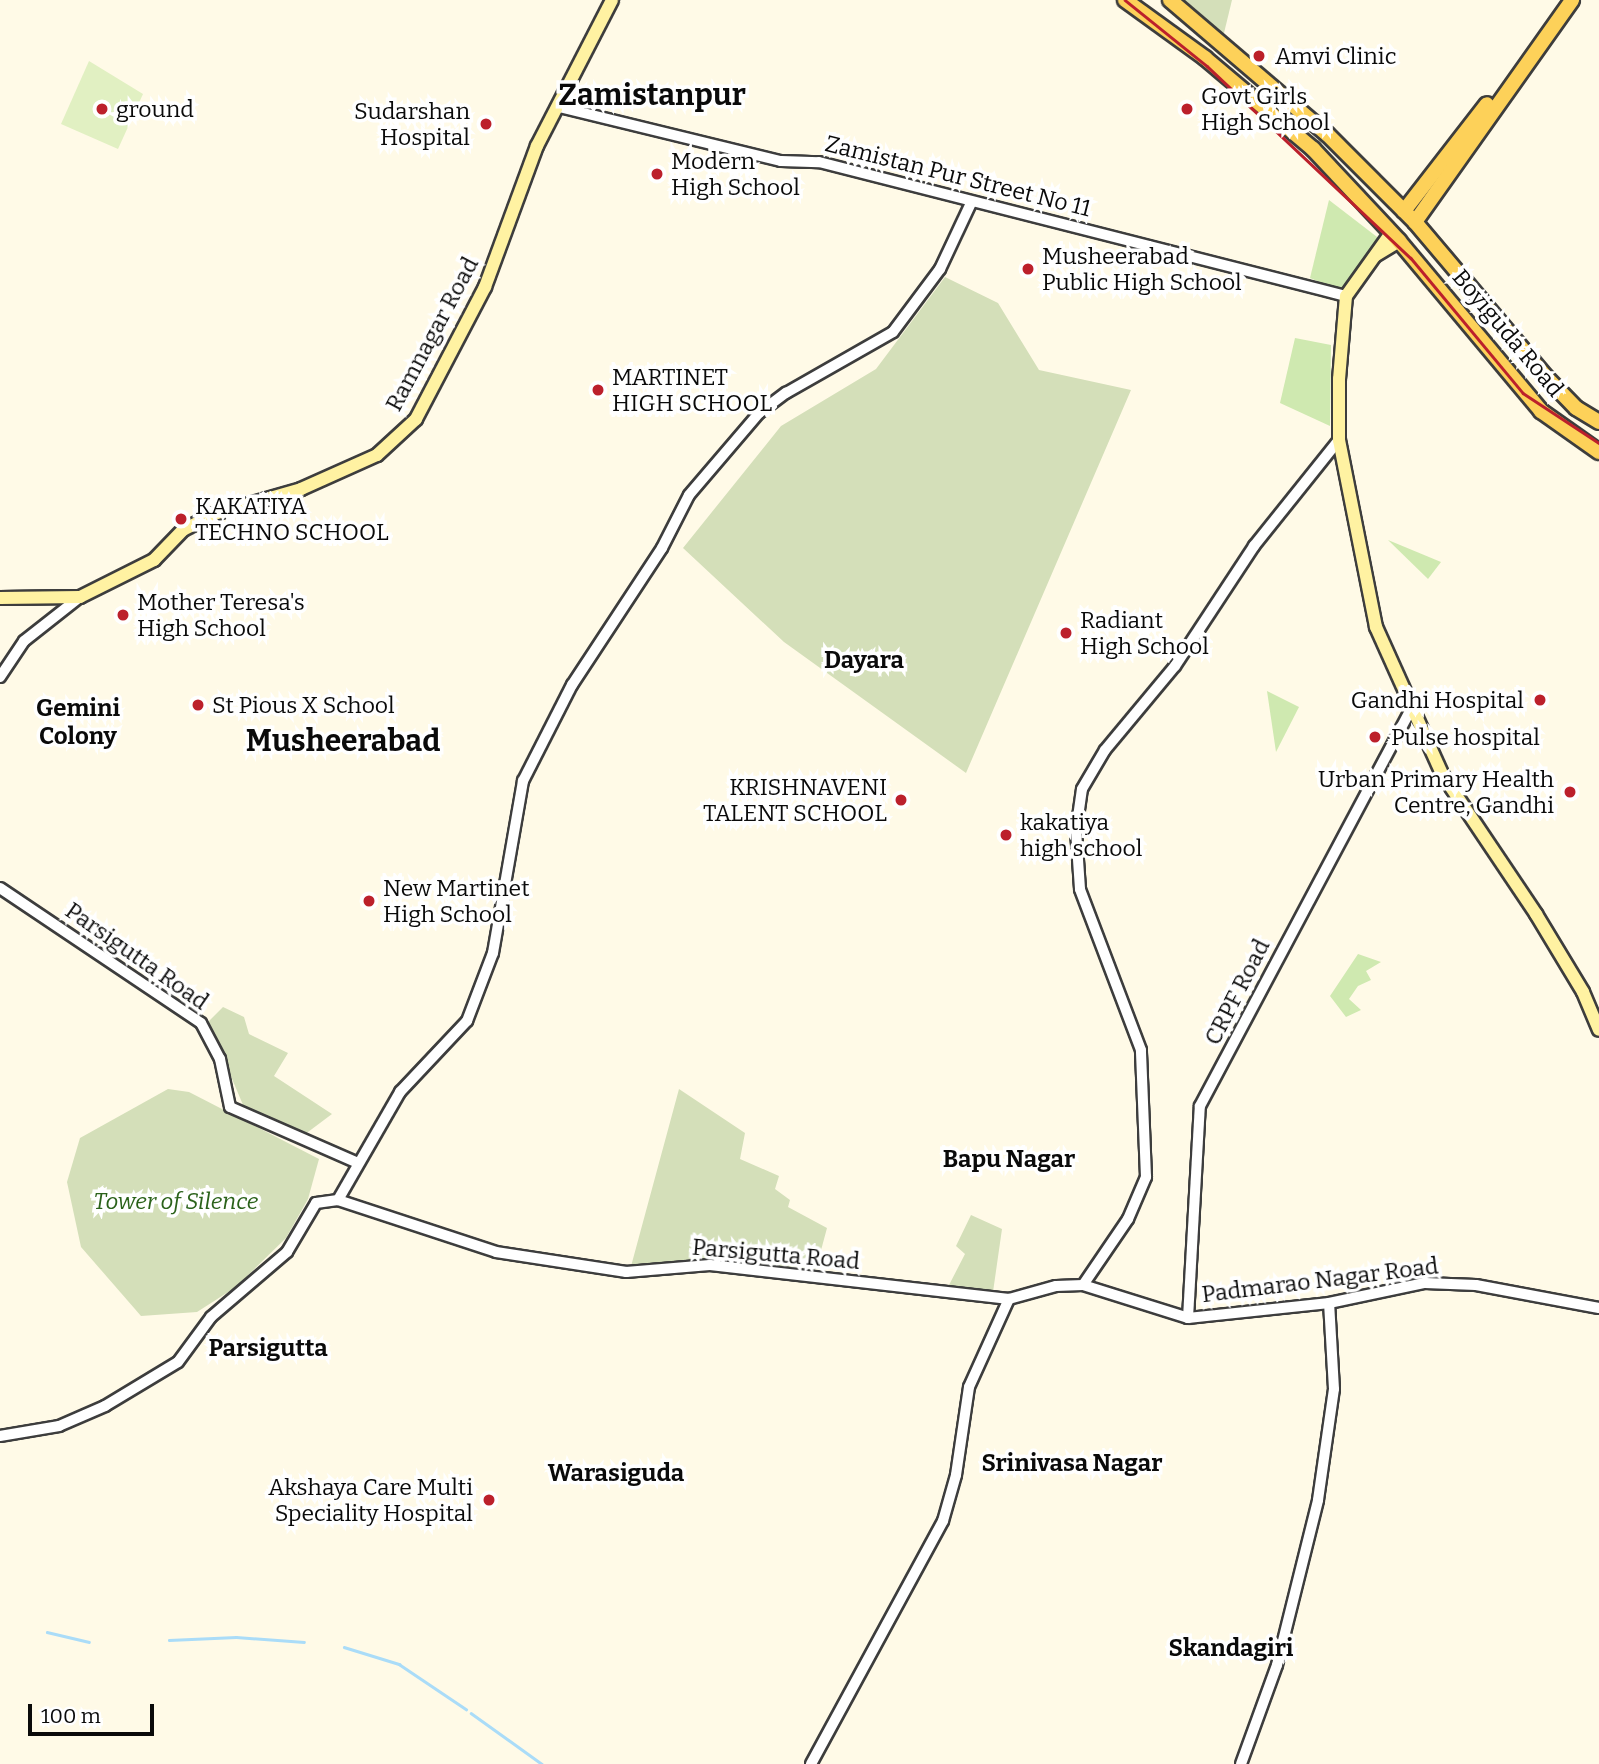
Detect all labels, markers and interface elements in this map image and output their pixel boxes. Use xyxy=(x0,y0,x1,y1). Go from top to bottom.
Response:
place label: Amvi Clinic xyxy=(1275,42,1396,70)
marker: Amvi Clinic xyxy=(1249,46,1269,66)
district label: Zamistanpur xyxy=(558,77,746,113)
place label: Govt Girls High School xyxy=(1201,82,1330,136)
place label: ground xyxy=(116,95,194,123)
place label: Sudarshan Hospital xyxy=(354,97,470,151)
marker: ground xyxy=(94,101,110,117)
marker: Govt Girls High School xyxy=(1179,101,1195,117)
marker: Sudarshan Hospital xyxy=(476,114,496,134)
street label: Zamistan Pur Street No 11 xyxy=(822,130,1094,222)
place label: Modern High School xyxy=(671,147,800,201)
marker: Modern High School xyxy=(649,166,665,182)
place label: Musheerabad Public High School xyxy=(1042,242,1242,296)
street label: Ramnagar Road xyxy=(380,252,484,416)
marker: Musheerabad Public High School xyxy=(1020,261,1036,277)
street label: Boyiguda Road xyxy=(1447,264,1569,402)
place label: MARTINET HIGH SCHOOL xyxy=(612,363,772,417)
marker: MARTINET HIGH SCHOOL xyxy=(590,382,606,398)
place label: KAKATIYA TECHNO SCHOOL xyxy=(195,492,389,546)
marker: KAKATIYA TECHNO SCHOOL xyxy=(173,511,189,527)
place label: Mother Teresa's High School xyxy=(137,588,305,642)
place label: Radiant High School xyxy=(1080,606,1209,660)
marker: Mother Teresa's High School xyxy=(115,607,131,623)
marker: Radiant High School xyxy=(1058,625,1074,641)
district label: Dayara xyxy=(824,647,904,675)
place label: Gandhi Hospital xyxy=(1351,686,1524,714)
marker: Gandhi Hospital xyxy=(1530,690,1550,710)
place label: St Pious X School xyxy=(212,691,395,719)
district label: Gemini Colony xyxy=(36,695,120,751)
marker: St Pious X School xyxy=(190,697,206,713)
district label: Musheerabad xyxy=(246,723,440,759)
place label: Pulse hospital xyxy=(1391,723,1540,751)
marker: Pulse hospital xyxy=(1365,727,1385,747)
place label: Urban Primary Health Centre, Gandhi xyxy=(1318,765,1554,819)
place label: KRISHNAVENI TALENT SCHOOL xyxy=(703,773,887,827)
marker: Urban Primary Health Centre, Gandhi xyxy=(1560,782,1580,802)
marker: KRISHNAVENI TALENT SCHOOL xyxy=(893,792,909,808)
place label: kakatiya high school xyxy=(1020,808,1142,862)
marker: kakatiya high school xyxy=(998,827,1014,843)
place label: New Martinet High School xyxy=(383,874,529,928)
marker: New Martinet High School xyxy=(361,893,377,909)
street label: Parsigutta Road xyxy=(60,896,214,1016)
street label: CRPF Road xyxy=(1199,935,1275,1049)
district label: Bapu Nagar xyxy=(943,1146,1075,1174)
park label: Tower of Silence xyxy=(94,1187,258,1215)
street label: Parsigutta Road xyxy=(691,1233,861,1275)
street label: Padmarao Nagar Road xyxy=(1200,1252,1440,1308)
district label: Parsigutta xyxy=(208,1335,328,1363)
district label: Srinivasa Nagar xyxy=(982,1450,1162,1478)
district label: Warasiguda xyxy=(548,1460,684,1488)
place label: Akshaya Care Multi Speciality Hospital xyxy=(268,1473,473,1527)
marker: Akshaya Care Multi Speciality Hospital xyxy=(479,1490,499,1510)
district label: Skandagiri xyxy=(1169,1635,1293,1663)
scale bar xyxy=(32,1690,158,1734)
text: 100 m xyxy=(41,1703,101,1729)

